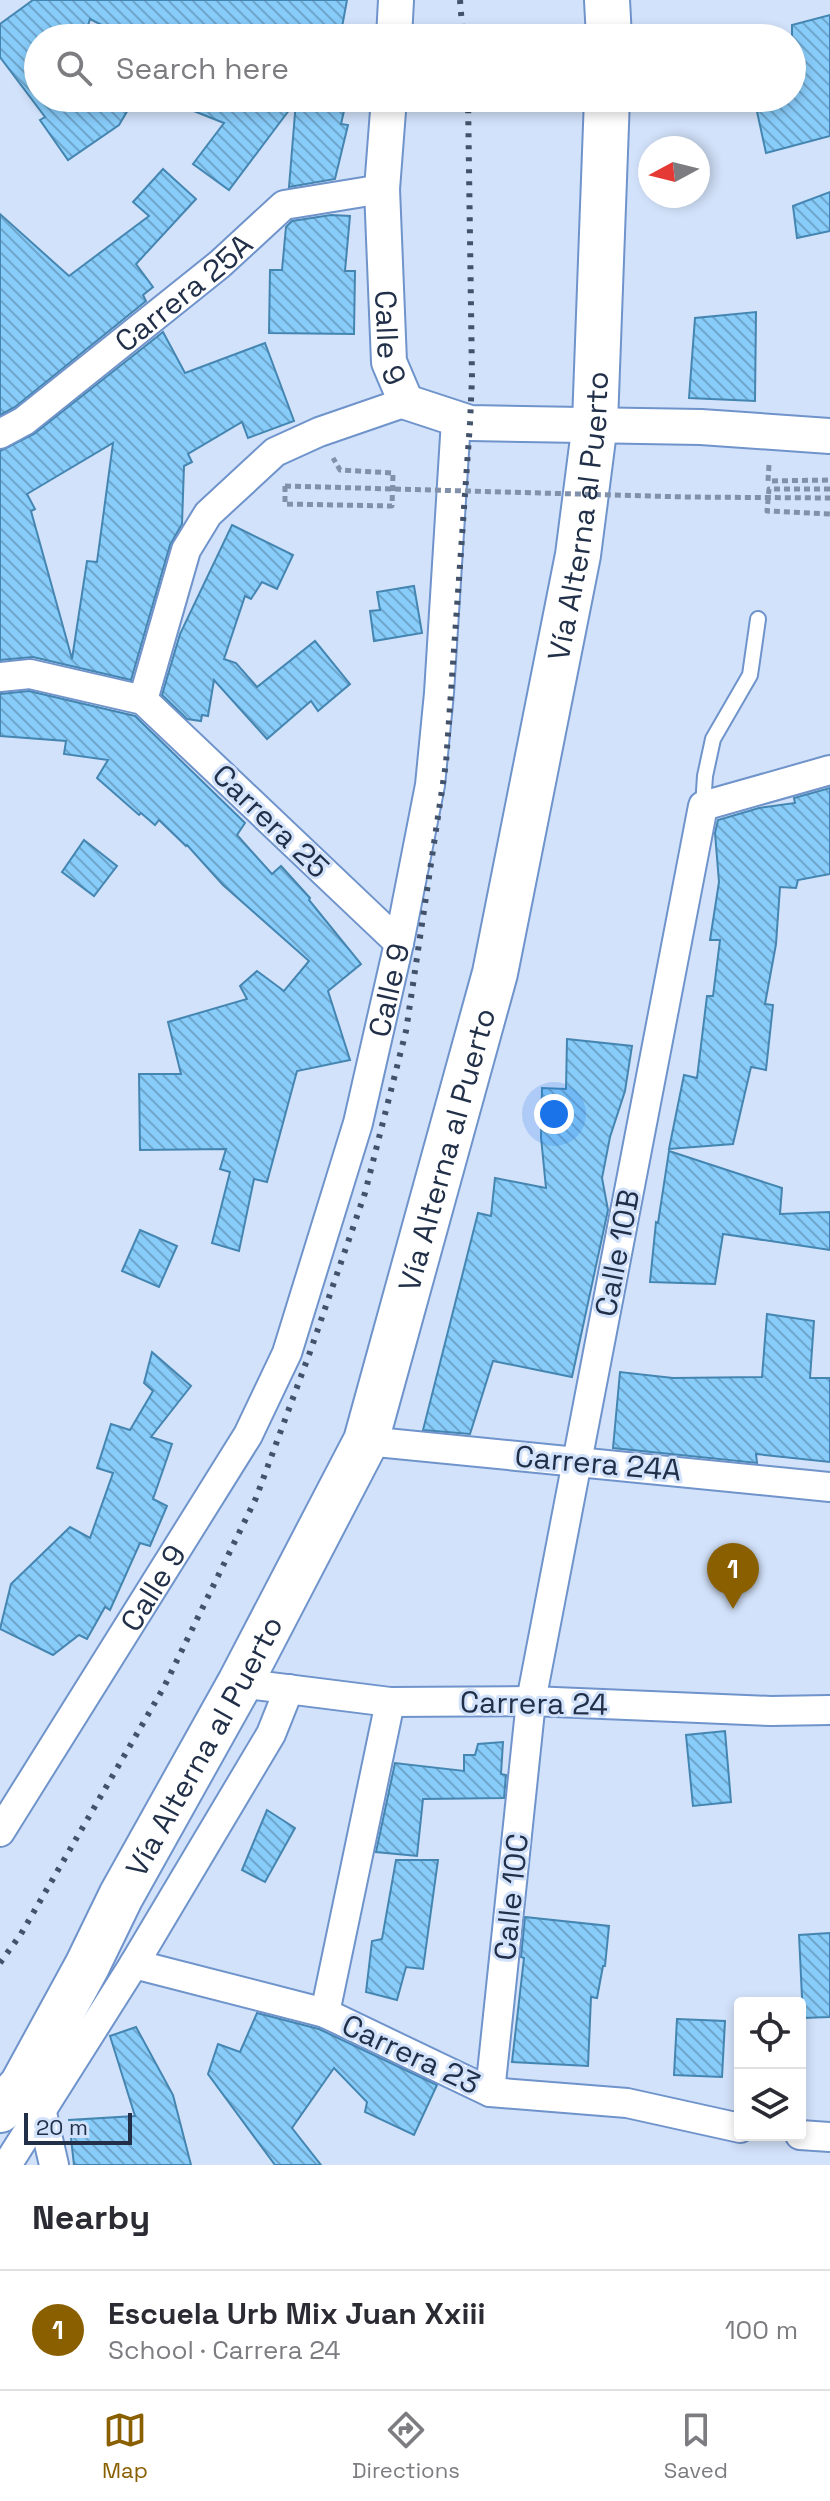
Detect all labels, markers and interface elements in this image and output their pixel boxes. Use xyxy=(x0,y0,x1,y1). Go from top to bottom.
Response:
search box xyxy=(24,24,806,112)
icon: search xyxy=(52,46,96,90)
text: Search here xyxy=(116,49,289,88)
north arrow xyxy=(638,136,710,208)
street label: Carrera 25A xyxy=(106,224,261,360)
street label: Calle 9 xyxy=(367,289,416,391)
street label: Vía Alterna al Puerto xyxy=(538,371,616,664)
street label: Carrera 25 xyxy=(204,756,338,886)
street label: Calle 9 xyxy=(359,939,418,1041)
street label: Vía Alterna al Puerto xyxy=(389,1003,504,1295)
your location xyxy=(534,1094,574,1134)
street label: Calle 10B xyxy=(586,1186,648,1320)
street label: Carrera 24A xyxy=(513,1436,683,1490)
street label: Calle 9 xyxy=(111,1537,194,1638)
pin: 1 xyxy=(707,1543,759,1609)
street label: Vía Alterna al Puerto xyxy=(116,1609,291,1883)
street label: Carrera 24 xyxy=(460,1682,608,1724)
street label: Calle 10C xyxy=(485,1831,537,1963)
map controls xyxy=(734,1997,806,2141)
button: locate xyxy=(734,1997,806,2069)
street label: Carrera 23 xyxy=(336,2005,486,2103)
button: layers xyxy=(734,2069,806,2141)
scale bar xyxy=(24,2109,132,2145)
text: 20 m xyxy=(36,2113,88,2141)
text: Nearby xyxy=(32,2196,150,2239)
text: Escuela Urb Mix Juan Xxiii xyxy=(108,2294,486,2333)
text: 1 xyxy=(52,2313,64,2347)
text: 100 m xyxy=(725,2313,798,2347)
text: School · Carrera 24 xyxy=(108,2333,340,2367)
tab: Map xyxy=(102,2408,148,2484)
tab: Directions xyxy=(352,2408,460,2484)
tab: Saved xyxy=(664,2408,728,2484)

